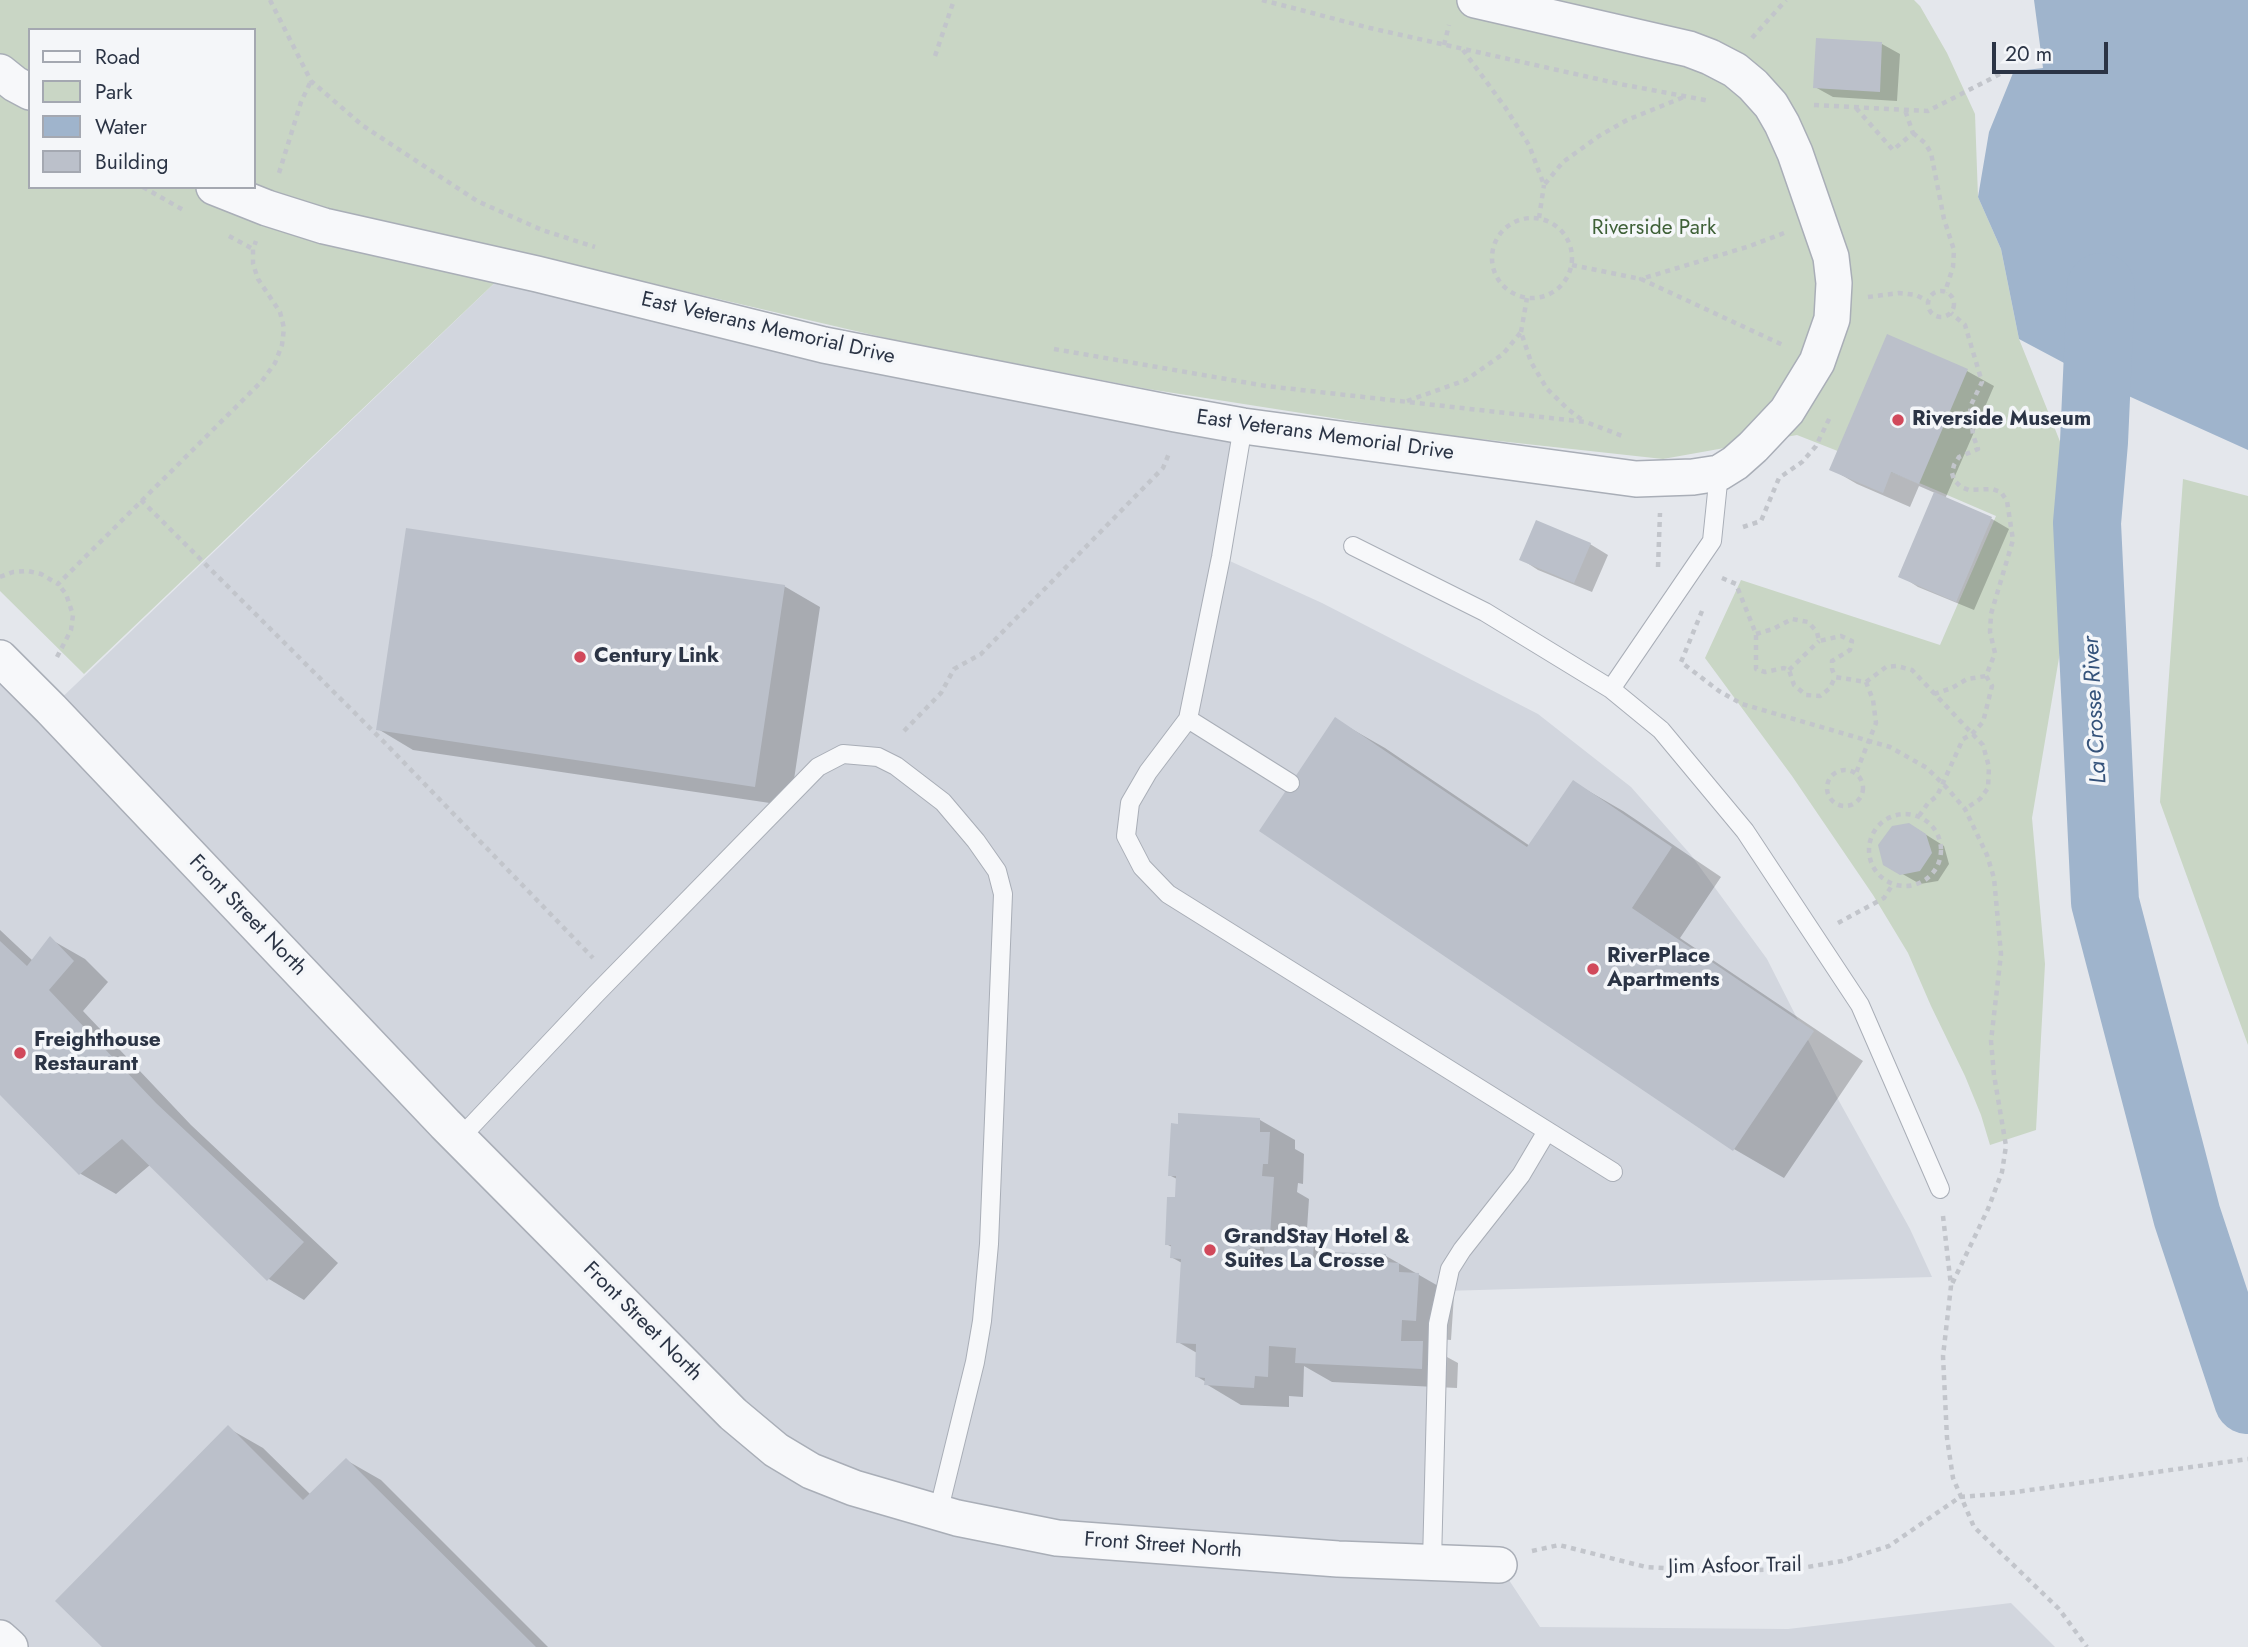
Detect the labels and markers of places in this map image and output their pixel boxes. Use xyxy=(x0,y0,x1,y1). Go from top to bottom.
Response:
place label: Riverside Museum xyxy=(1912,407,2091,433)
marker: Riverside Museum xyxy=(1890,412,1906,428)
place label: Century Link xyxy=(594,644,719,670)
marker: Century Link xyxy=(572,649,588,665)
place label: RiverPlace Apartments xyxy=(1607,944,1720,994)
marker: RiverPlace Apartments xyxy=(1585,961,1601,977)
place label: Freighthouse Restaurant xyxy=(34,1028,161,1078)
marker: Freighthouse Restaurant xyxy=(12,1045,28,1061)
place label: GrandStay Hotel & Suites La Crosse xyxy=(1224,1225,1410,1275)
marker: GrandStay Hotel & Suites La Crosse xyxy=(1202,1242,1218,1258)

